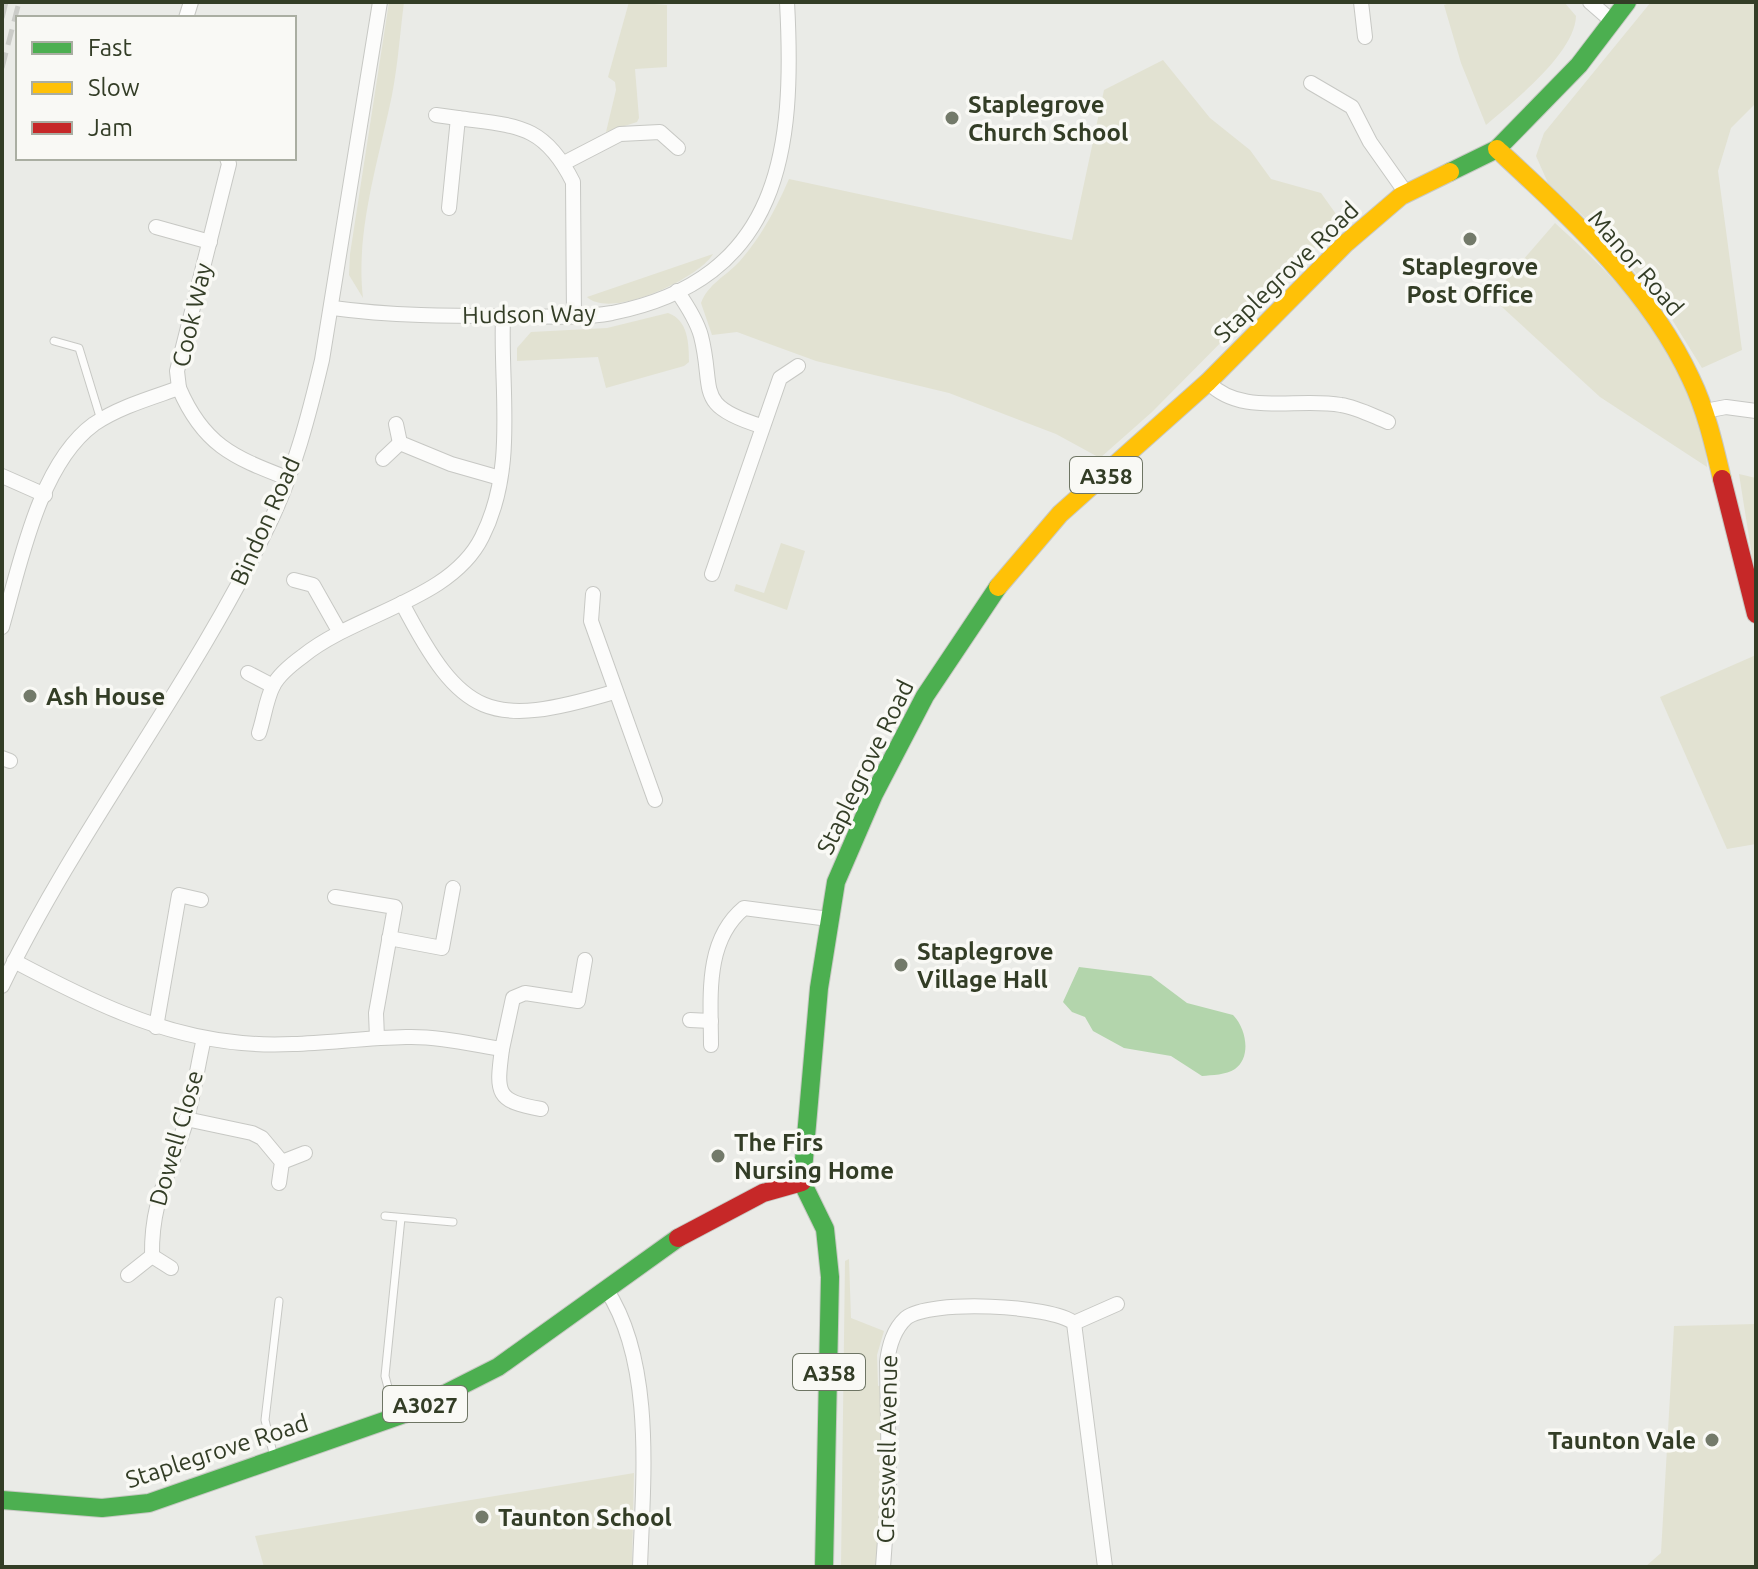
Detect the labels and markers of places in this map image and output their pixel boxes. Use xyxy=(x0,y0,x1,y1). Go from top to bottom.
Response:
place label: Staplegrove Church School xyxy=(968,91,1128,146)
marker: Staplegrove Church School xyxy=(943,109,961,127)
marker: Staplegrove Post Office xyxy=(1461,230,1479,248)
place label: Staplegrove Post Office xyxy=(1402,253,1538,308)
place label: Ash House xyxy=(46,683,165,710)
marker: Ash House xyxy=(21,687,39,705)
place label: Staplegrove Village Hall xyxy=(917,938,1054,993)
marker: Staplegrove Village Hall xyxy=(892,956,910,974)
place label: The Firs Nursing Home xyxy=(734,1129,894,1184)
marker: The Firs Nursing Home xyxy=(709,1147,727,1165)
place label: Taunton Vale xyxy=(1548,1427,1696,1454)
marker: Taunton Vale xyxy=(1703,1431,1721,1449)
place label: Taunton School xyxy=(498,1504,672,1531)
marker: Taunton School xyxy=(473,1508,491,1526)

